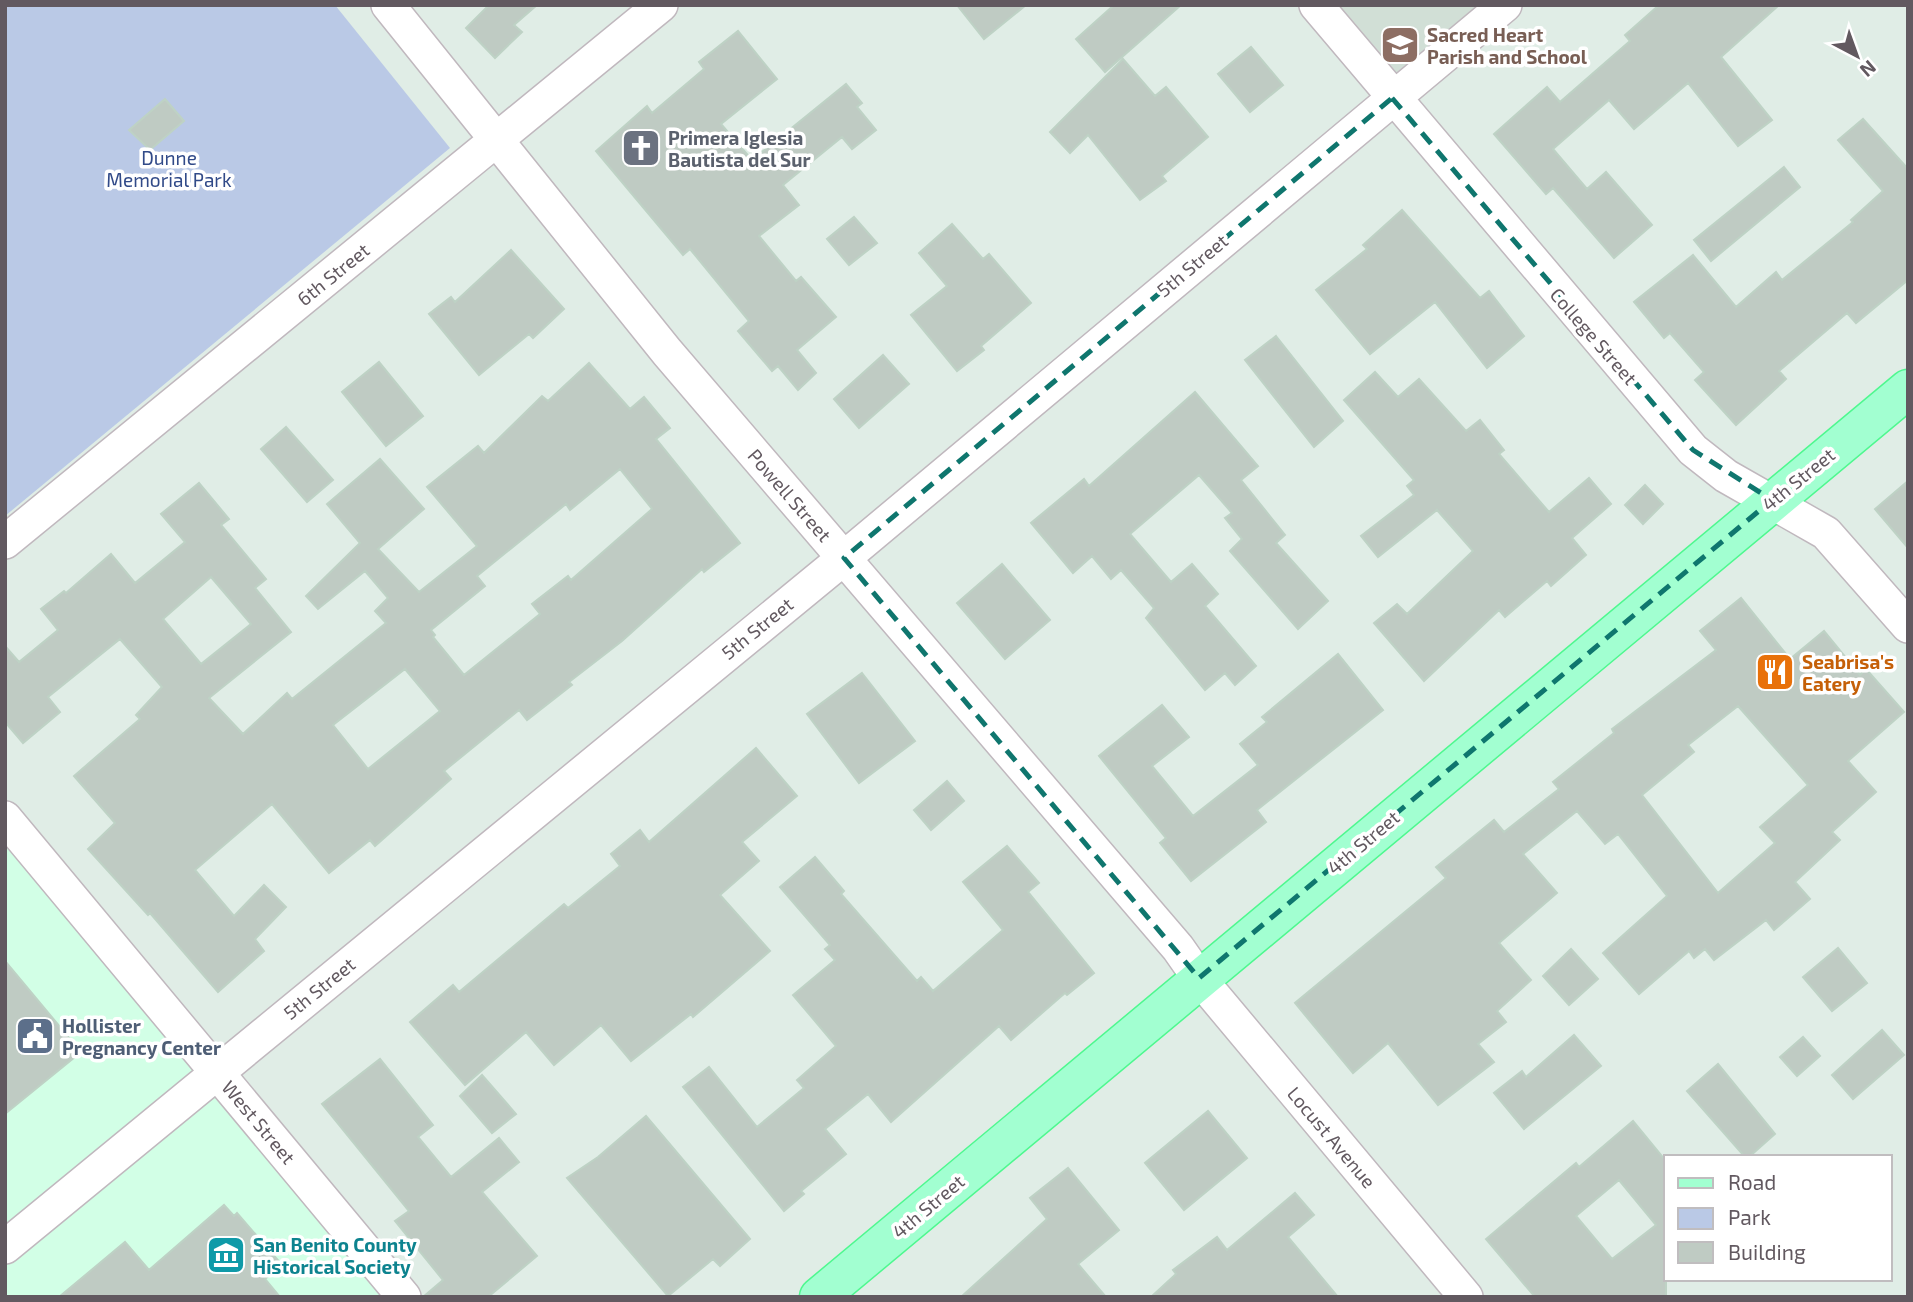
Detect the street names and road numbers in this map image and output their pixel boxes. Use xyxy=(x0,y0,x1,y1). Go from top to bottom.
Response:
street label: 5th Street xyxy=(1152,229,1232,301)
street label: 6th Street xyxy=(292,238,374,310)
street label: College Street xyxy=(1546,283,1642,389)
street label: 4th Street xyxy=(1757,443,1839,515)
street label: Powell Street xyxy=(743,444,837,546)
street label: 5th Street xyxy=(717,592,797,664)
street label: 4th Street xyxy=(1322,805,1404,879)
street label: 5th Street xyxy=(279,952,359,1024)
street label: West Street xyxy=(217,1076,301,1168)
street label: Locust Avenue xyxy=(1283,1082,1381,1192)
street label: 4th Street xyxy=(887,1169,969,1243)

